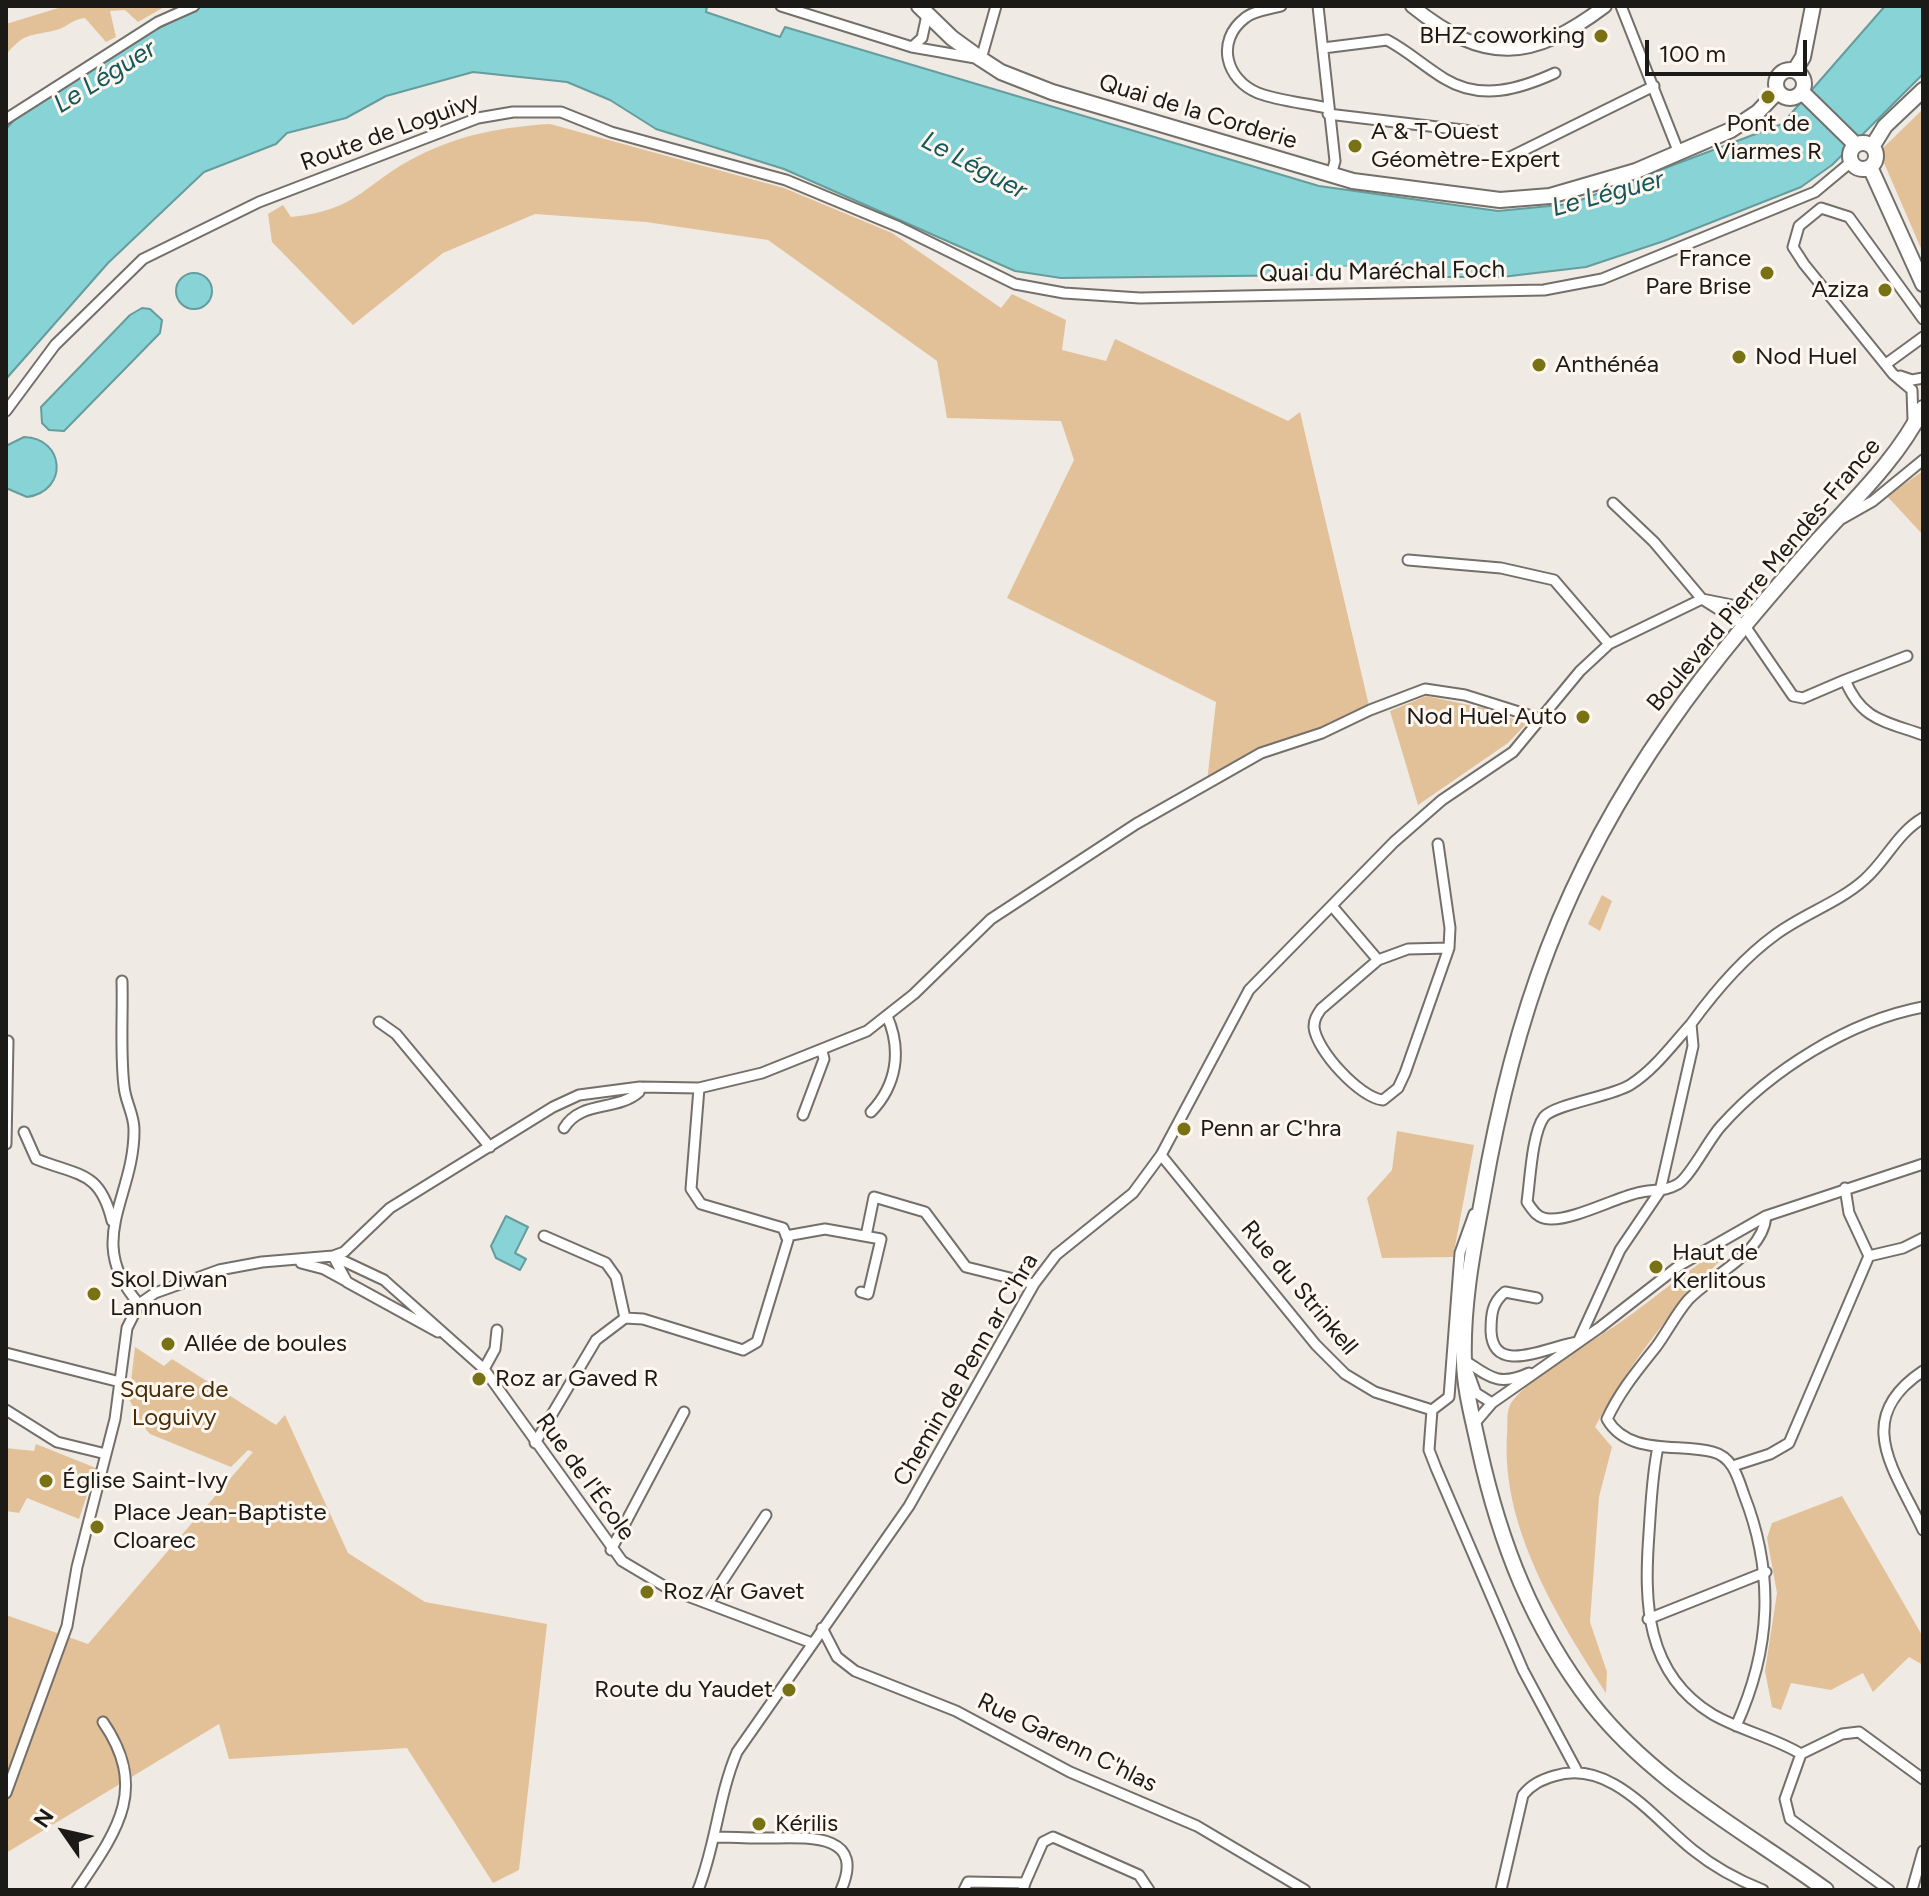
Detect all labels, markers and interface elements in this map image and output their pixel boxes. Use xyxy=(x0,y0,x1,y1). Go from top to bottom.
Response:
place label: BHZ coworking xyxy=(1419,22,1585,50)
scale bar xyxy=(1649,24,1811,74)
marker: BHZ coworking xyxy=(1592,27,1610,45)
water label: Le Léguer xyxy=(48,33,162,121)
text: 100 m xyxy=(1659,39,1726,68)
street label: Quai de la Corderie xyxy=(1095,68,1301,156)
street label: Route de Loguivy xyxy=(297,86,483,178)
marker: Pont de Viarmes R xyxy=(1759,88,1777,106)
place label: Pont de Viarmes R xyxy=(1714,110,1822,166)
place label: A & T Ouest Géomètre-Expert xyxy=(1371,118,1560,174)
water label: Le Léguer xyxy=(916,125,1032,207)
marker: A & T Ouest Géomètre-Expert xyxy=(1346,137,1364,155)
water label: Le Léguer xyxy=(1549,164,1667,224)
place label: France Pare Brise xyxy=(1645,245,1751,301)
street label: Quai du Maréchal Foch xyxy=(1259,255,1505,289)
marker: France Pare Brise xyxy=(1758,264,1776,282)
place label: Aziza xyxy=(1811,276,1869,304)
marker: Aziza xyxy=(1876,281,1894,299)
place label: Nod Huel xyxy=(1755,343,1857,371)
marker: Nod Huel xyxy=(1730,348,1748,366)
place label: Anthénéa xyxy=(1555,351,1659,379)
marker: Anthénéa xyxy=(1530,356,1548,374)
street label: Boulevard Pierre Mendès-France xyxy=(1641,432,1887,718)
place label: Nod Huel Auto xyxy=(1406,703,1567,731)
marker: Nod Huel Auto xyxy=(1574,708,1592,726)
place label: Penn ar C'hra xyxy=(1200,1115,1342,1143)
marker: Penn ar C'hra xyxy=(1175,1120,1193,1138)
street label: Rue du Strinkell xyxy=(1234,1215,1364,1361)
place label: Haut de Kerlitous xyxy=(1672,1239,1766,1295)
street label: Chemin de Penn ar C'hra xyxy=(888,1249,1044,1491)
marker: Haut de Kerlitous xyxy=(1647,1258,1665,1276)
place label: Skol Diwan Lannuon xyxy=(110,1266,227,1322)
marker: Skol Diwan Lannuon xyxy=(85,1285,103,1303)
place label: Allée de boules xyxy=(184,1330,347,1358)
marker: Allée de boules xyxy=(159,1335,177,1353)
place label: Roz ar Gaved R xyxy=(495,1365,659,1393)
marker: Roz ar Gaved R xyxy=(470,1370,488,1388)
park label: Square de Loguivy xyxy=(120,1376,228,1432)
street label: Rue de l'École xyxy=(529,1408,641,1546)
place label: Église Saint-Ivy xyxy=(62,1467,228,1495)
marker: Église Saint-Ivy xyxy=(37,1472,55,1490)
place label: Place Jean-Baptiste Cloarec xyxy=(113,1499,327,1555)
marker: Place Jean-Baptiste Cloarec xyxy=(88,1518,106,1536)
place label: Roz Ar Gavet xyxy=(663,1578,805,1606)
marker: Roz Ar Gavet xyxy=(638,1583,656,1601)
place label: Route du Yaudet xyxy=(594,1676,773,1704)
marker: Route du Yaudet xyxy=(780,1681,798,1699)
street label: Rue Garenn C'hlas xyxy=(973,1687,1161,1799)
north arrow xyxy=(24,1792,104,1872)
text: N xyxy=(28,1804,60,1833)
place label: Kérilis xyxy=(775,1810,838,1838)
marker: Kérilis xyxy=(750,1815,768,1833)

